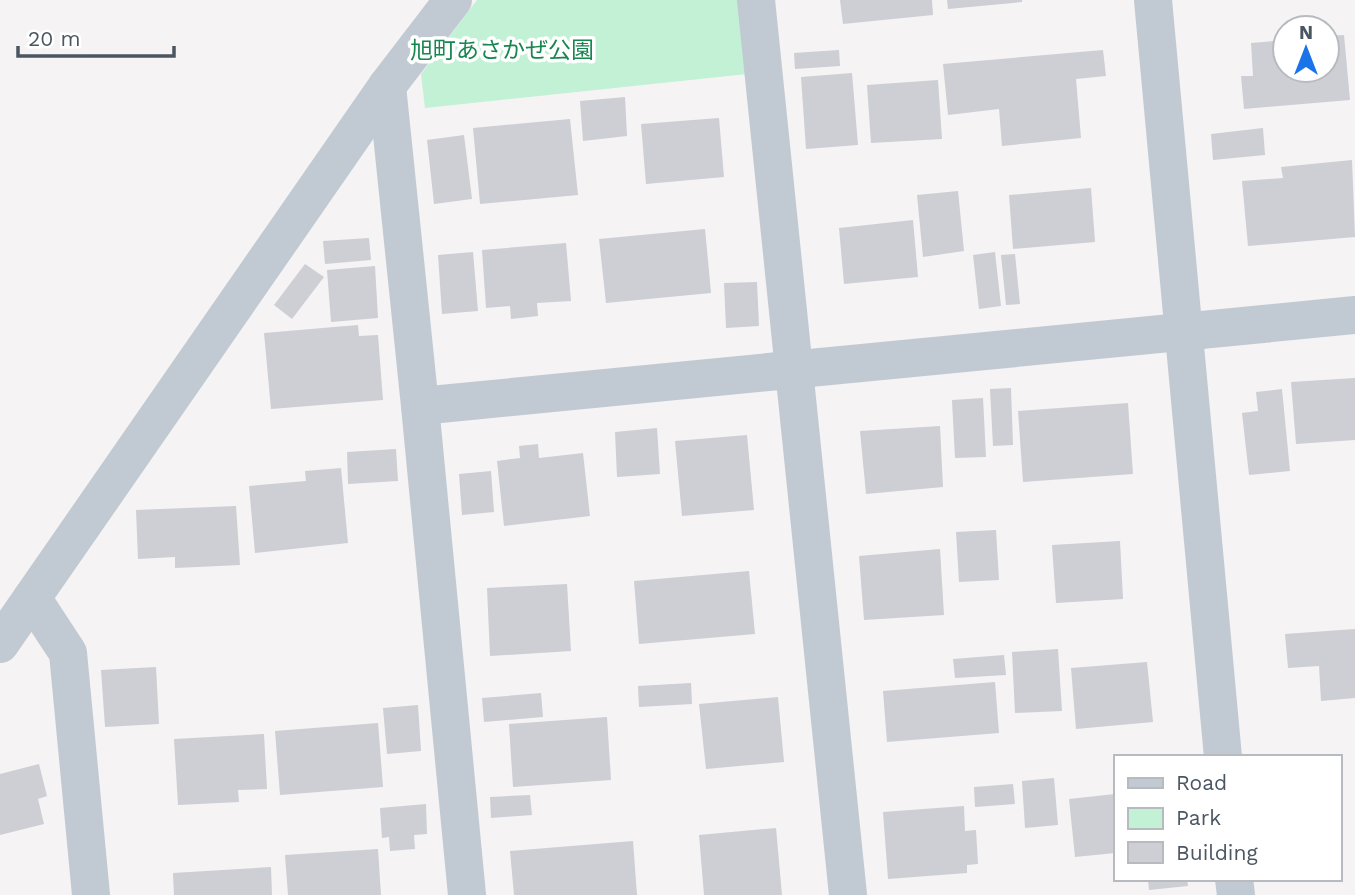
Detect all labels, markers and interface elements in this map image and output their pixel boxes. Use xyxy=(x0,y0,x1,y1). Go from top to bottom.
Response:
scale bar xyxy=(18,14,173,58)
north arrow xyxy=(1271,14,1341,84)
text: N xyxy=(1299,21,1313,44)
text: 20 m xyxy=(28,26,80,51)
park label: 旭町あさかぜ公園 xyxy=(410,37,594,64)
legend xyxy=(1114,755,1341,881)
text: Road xyxy=(1176,770,1227,795)
text: Park xyxy=(1176,805,1221,830)
text: Building xyxy=(1176,840,1258,865)

